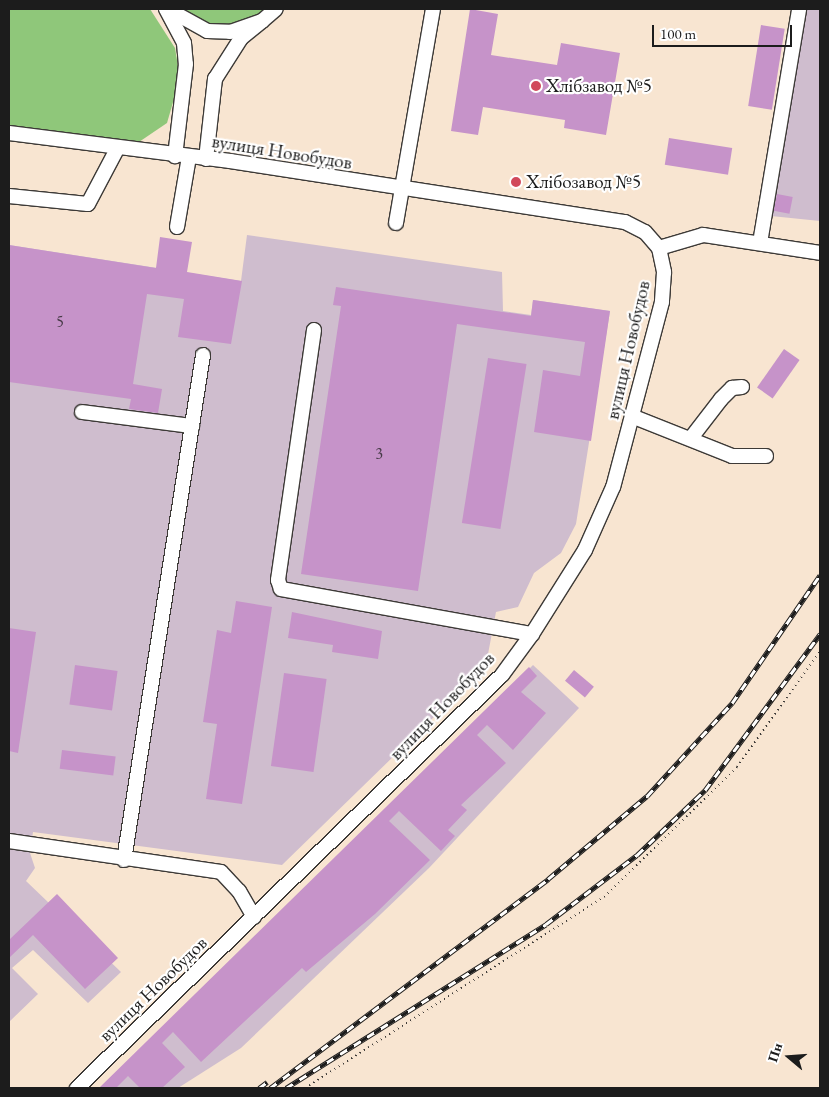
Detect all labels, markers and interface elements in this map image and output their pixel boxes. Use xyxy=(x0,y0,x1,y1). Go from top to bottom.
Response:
scale bar xyxy=(654,15,794,47)
text: 100 m xyxy=(660,24,696,43)
place label: Хлібзавод №5 xyxy=(546,75,652,97)
marker: Хлібзавод №5 xyxy=(530,80,542,92)
street label: вулиця Новобудов xyxy=(210,130,354,174)
place label: Хлібозавод №5 xyxy=(526,171,641,193)
marker: Хлібозавод №5 xyxy=(510,176,522,188)
street label: вулиця Новобудов xyxy=(601,278,655,422)
house number: 5 xyxy=(56,312,64,332)
house number: 3 xyxy=(375,444,383,464)
street label: вулиця Новобудов xyxy=(385,647,499,765)
street label: вулиця Новобудов xyxy=(94,932,212,1046)
north arrow xyxy=(764,1032,814,1082)
text: Пн xyxy=(763,1040,786,1064)

